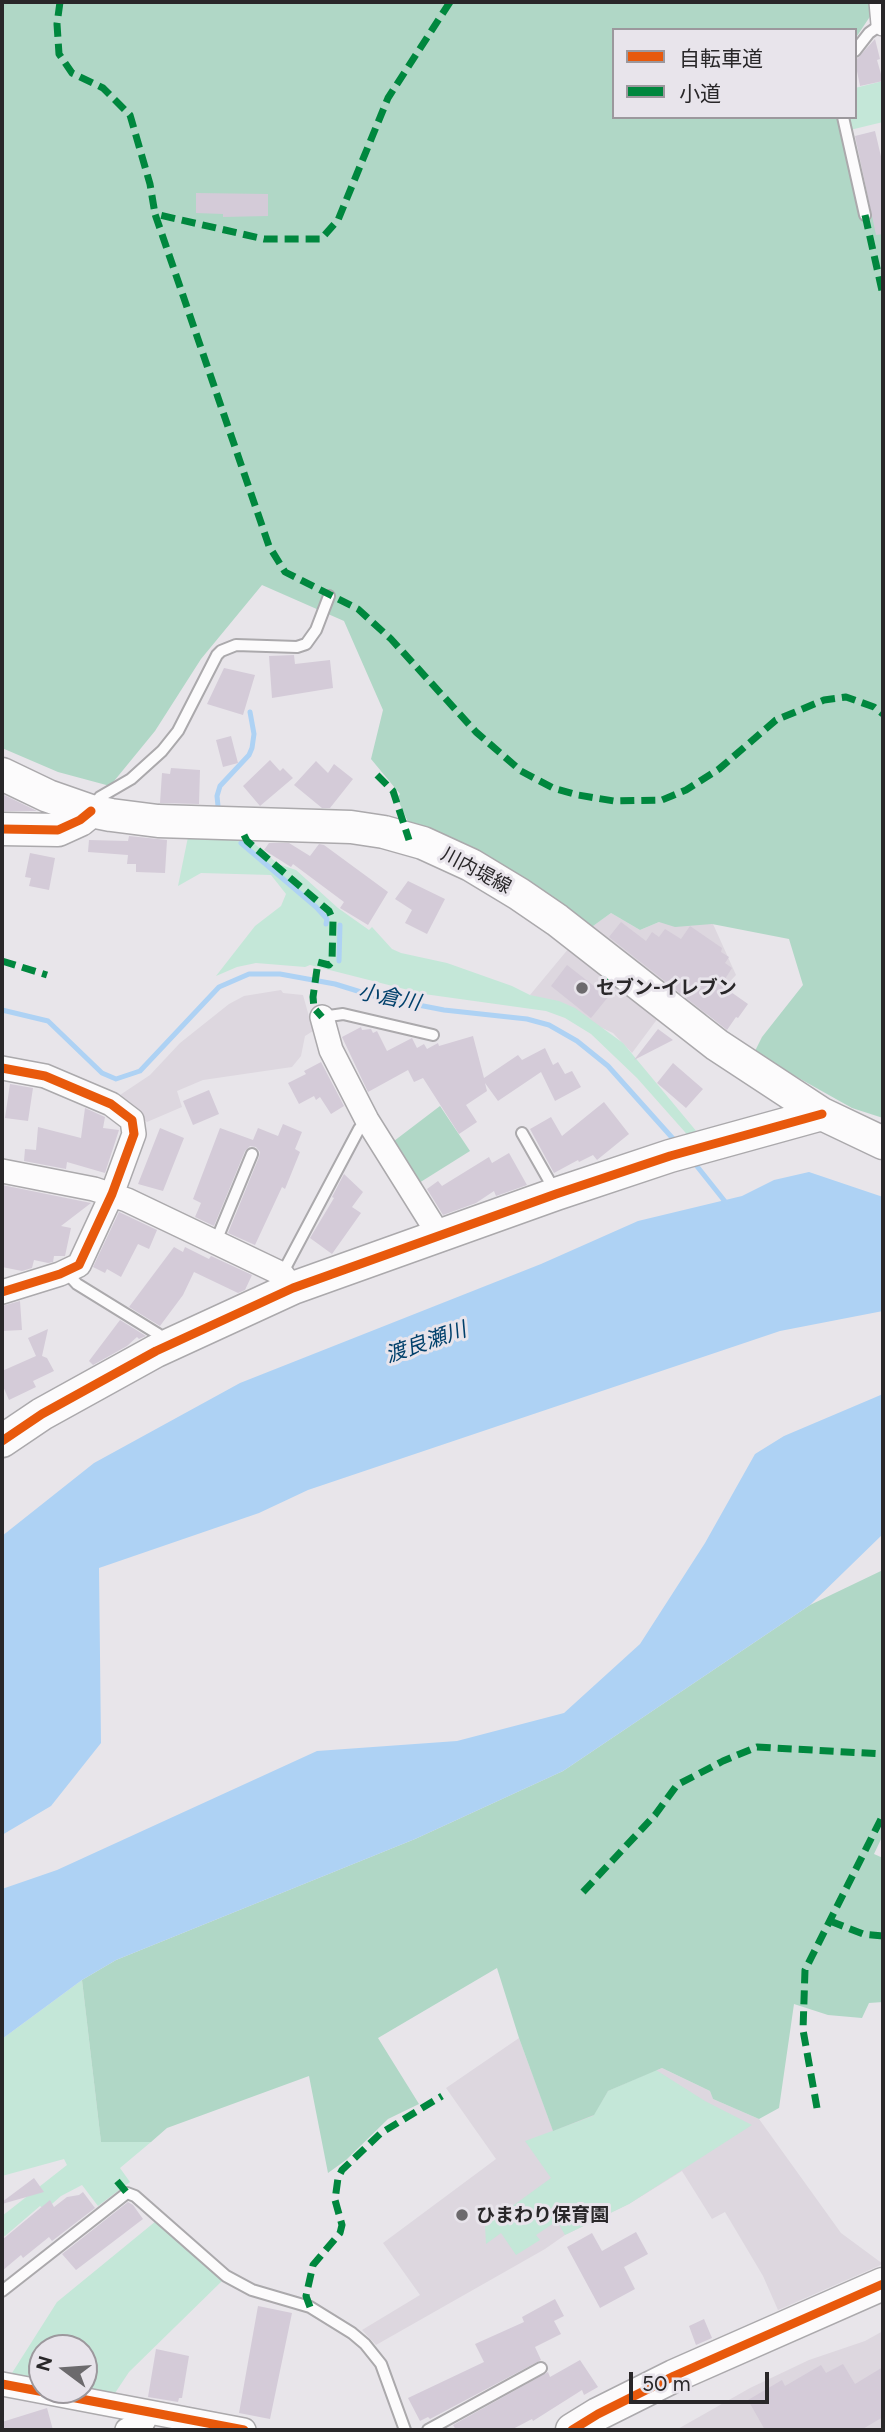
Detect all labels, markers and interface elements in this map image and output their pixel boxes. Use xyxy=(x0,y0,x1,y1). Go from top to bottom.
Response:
legend xyxy=(612,28,857,119)
text: 自転車道 xyxy=(679,46,763,71)
text: 小道 xyxy=(679,81,721,106)
street label: 川内堤線 xyxy=(437,843,515,899)
place label: セブン-イレブン xyxy=(596,977,737,999)
water label: 小倉川 xyxy=(356,980,422,1016)
marker: セブン-イレブン xyxy=(574,980,590,996)
water label: 渡良瀬川 xyxy=(382,1317,470,1369)
place label: ひまわり保育園 xyxy=(476,2204,609,2226)
marker: ひまわり保育園 xyxy=(454,2207,470,2223)
north arrow xyxy=(28,2334,98,2404)
text: N xyxy=(31,2353,57,2374)
scale bar xyxy=(633,2358,773,2402)
text: 50 m xyxy=(642,2371,691,2396)

